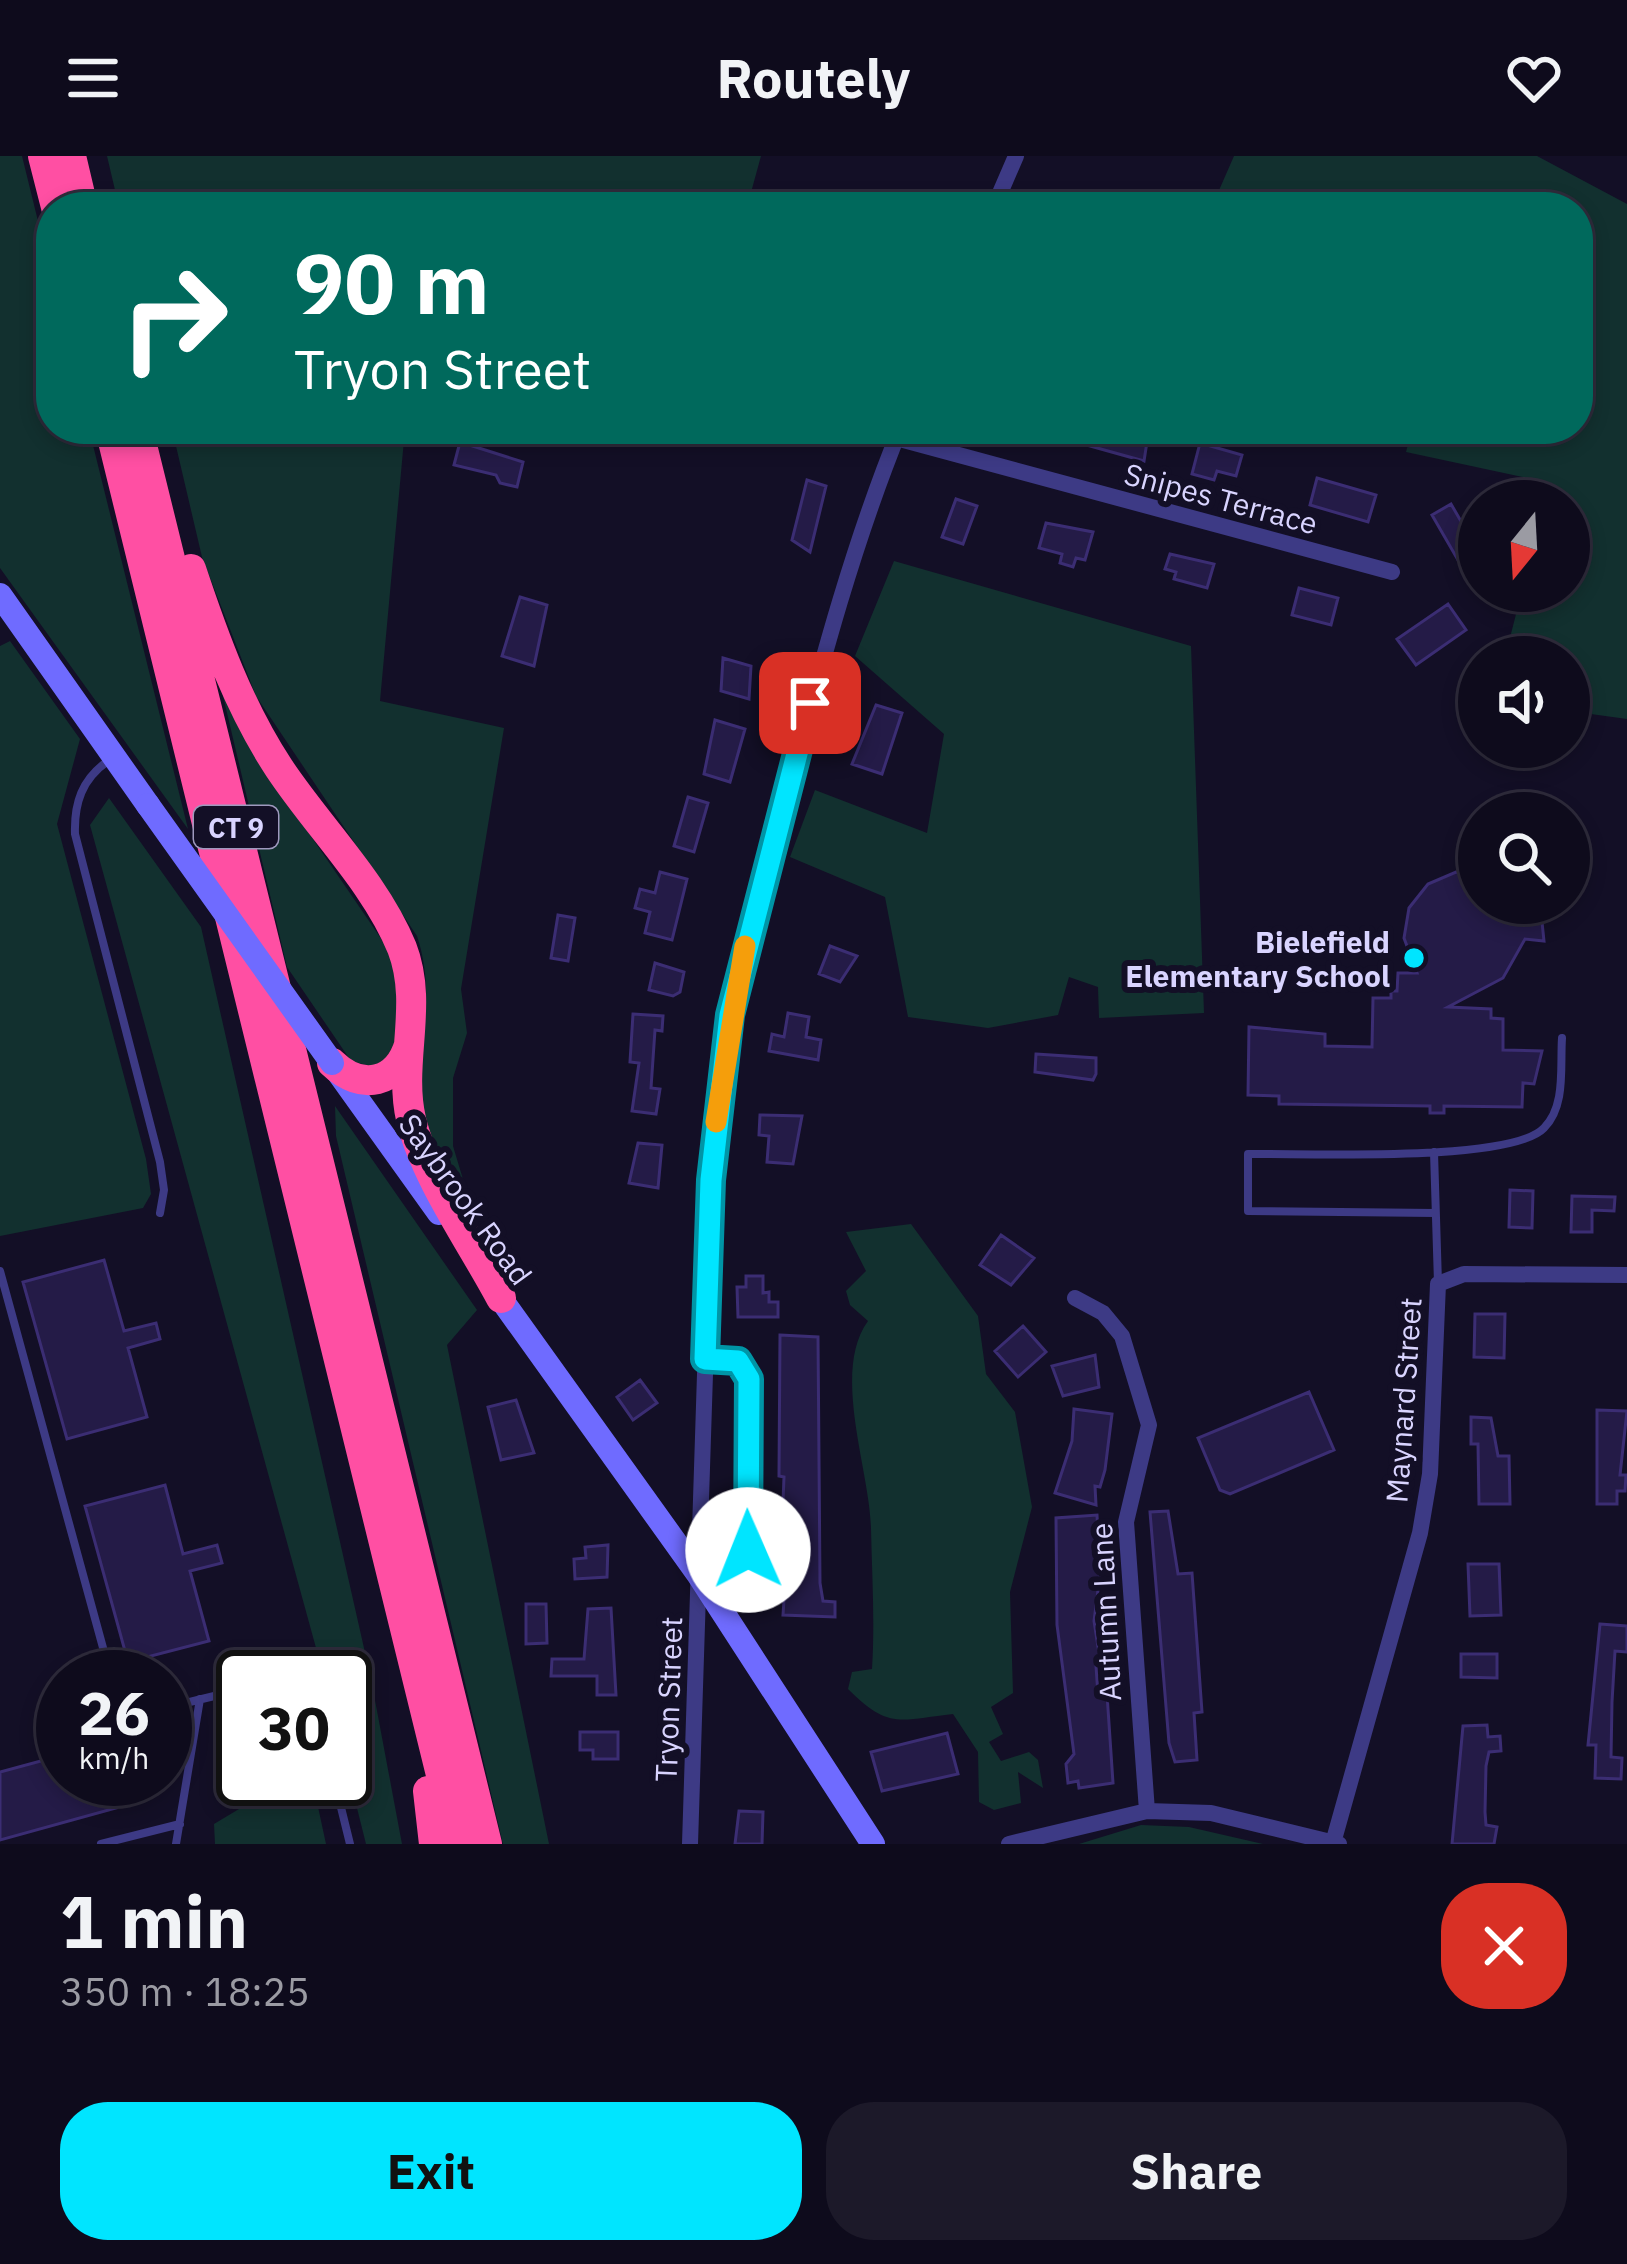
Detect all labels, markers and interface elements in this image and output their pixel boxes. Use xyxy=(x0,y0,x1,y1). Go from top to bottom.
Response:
text: Routely xyxy=(717,43,910,113)
icon: menu xyxy=(60,45,126,111)
icon: heart xyxy=(1501,45,1567,111)
text: 90 m xyxy=(294,228,490,337)
icon: right xyxy=(96,240,252,396)
text: Tryon Street xyxy=(294,334,591,404)
street label: Snipes Terrace xyxy=(1120,453,1322,543)
north arrow xyxy=(1458,480,1590,612)
map controls xyxy=(1458,480,1590,924)
button: sound xyxy=(1458,636,1590,768)
pin xyxy=(759,652,861,754)
icon: arrive xyxy=(777,670,843,736)
button: search xyxy=(1458,792,1590,924)
road number: CT 9 xyxy=(194,806,278,848)
place label: Bielefield Elementary School xyxy=(1125,922,1390,995)
marker: Bielefield Elementary School xyxy=(1401,945,1427,971)
street label: Saybrook Road xyxy=(391,1106,541,1292)
street label: Maynard Street xyxy=(1376,1296,1430,1504)
position arrow xyxy=(685,1487,811,1613)
street label: Autumn Lane xyxy=(1081,1522,1129,1702)
street label: Tryon Street xyxy=(646,1616,690,1782)
speed limit sign: 30 xyxy=(216,1650,372,1806)
text: 26 xyxy=(78,1673,150,1752)
text: km/h xyxy=(79,1738,149,1777)
text: 1 min xyxy=(60,1874,248,1968)
button: close xyxy=(1441,1883,1567,2009)
text: 350 m · 18:25 xyxy=(60,1966,310,2017)
button: Exit xyxy=(60,2102,802,2240)
button: Share xyxy=(826,2102,1567,2240)

